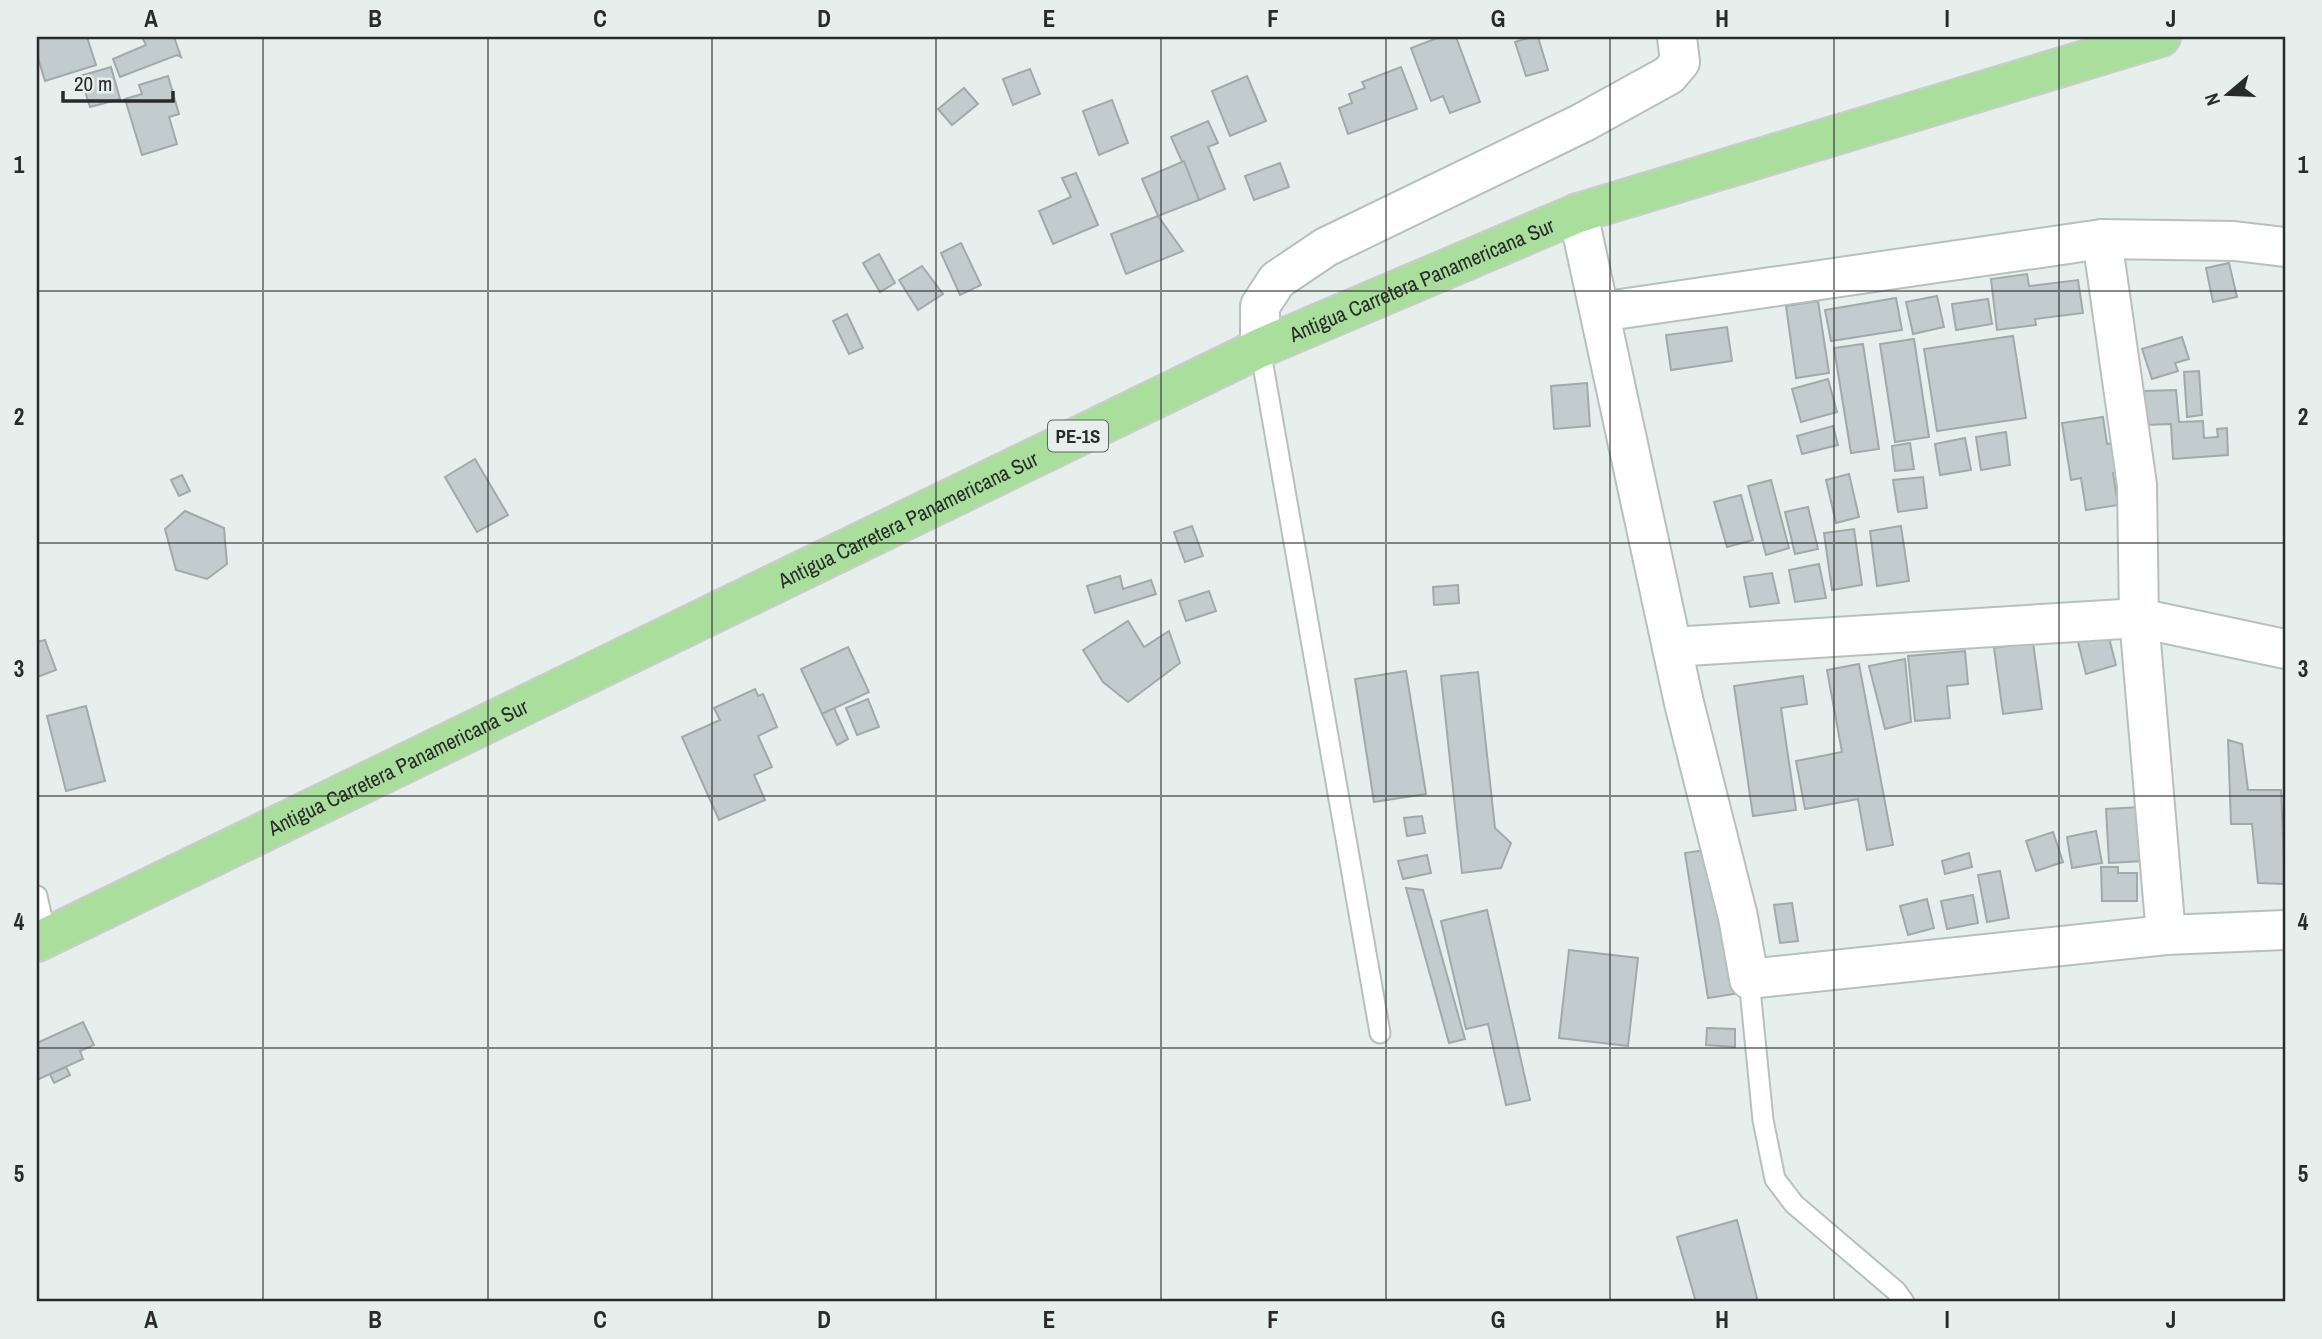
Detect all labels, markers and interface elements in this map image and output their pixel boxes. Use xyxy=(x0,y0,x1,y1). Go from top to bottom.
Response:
text: A xyxy=(144,3,158,34)
text: B xyxy=(368,3,382,34)
text: C xyxy=(593,3,607,34)
text: D xyxy=(817,3,831,34)
text: E xyxy=(1043,3,1055,34)
text: F xyxy=(1267,3,1279,34)
text: G xyxy=(1491,3,1505,34)
text: H xyxy=(1715,3,1729,34)
text: I xyxy=(1944,3,1950,34)
text: J xyxy=(2166,3,2176,34)
scale bar xyxy=(63,60,173,104)
north arrow xyxy=(2192,60,2262,130)
text: 20 m xyxy=(74,69,112,98)
text: N xyxy=(2198,90,2226,109)
text: 1 xyxy=(14,149,25,180)
text: 1 xyxy=(2298,149,2309,180)
street label: Antigua Carretera Panamericana Sur xyxy=(1283,210,1559,349)
text: 2 xyxy=(14,401,24,432)
text: 2 xyxy=(2298,401,2308,432)
road number: PE-1S xyxy=(1048,420,1108,452)
street label: Antigua Carretera Panamericana Sur xyxy=(772,444,1043,595)
text: 3 xyxy=(14,653,24,684)
text: 3 xyxy=(2298,653,2308,684)
street label: Antigua Carretera Panamericana Sur xyxy=(262,691,533,843)
text: 4 xyxy=(14,906,25,937)
text: 4 xyxy=(2298,906,2309,937)
text: 5 xyxy=(14,1158,24,1189)
text: 5 xyxy=(2298,1158,2308,1189)
text: A xyxy=(144,1304,158,1335)
text: B xyxy=(368,1304,382,1335)
text: C xyxy=(593,1304,607,1335)
text: D xyxy=(817,1304,831,1335)
text: E xyxy=(1043,1304,1055,1335)
text: F xyxy=(1267,1304,1279,1335)
text: G xyxy=(1491,1304,1505,1335)
text: H xyxy=(1715,1304,1729,1335)
text: I xyxy=(1944,1304,1950,1335)
text: J xyxy=(2166,1304,2176,1335)

